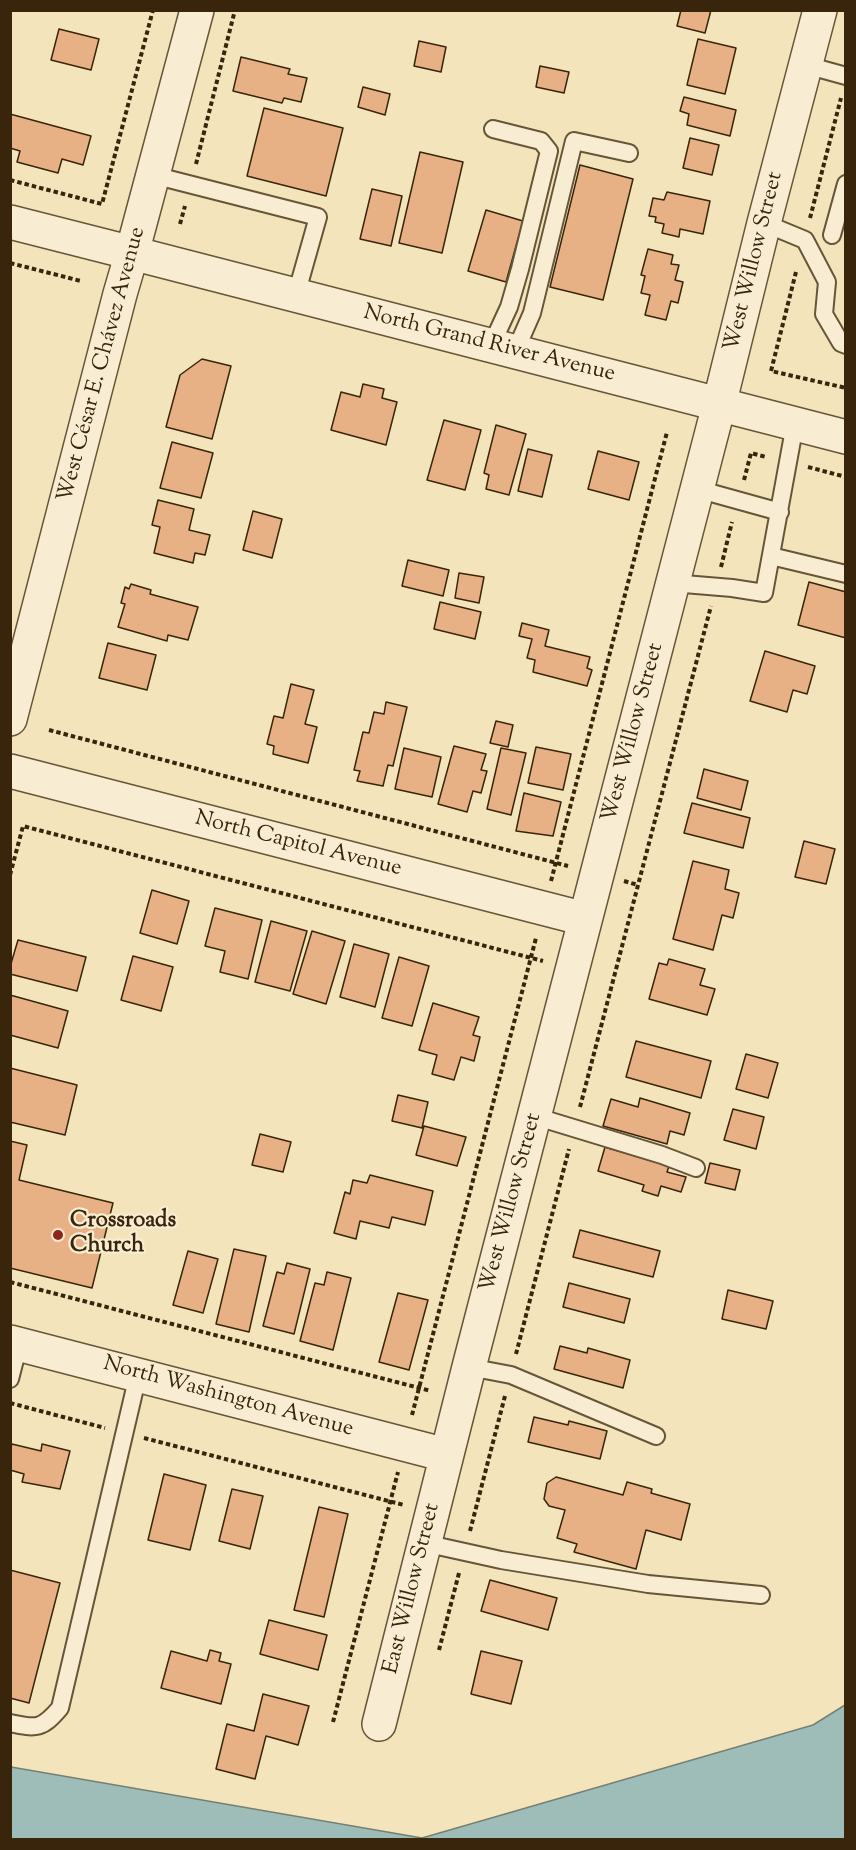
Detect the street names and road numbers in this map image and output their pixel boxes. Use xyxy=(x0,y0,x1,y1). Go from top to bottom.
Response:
street label: West Willow Street xyxy=(720,169,790,355)
street label: West César E. Chávez Avenue xyxy=(54,225,152,505)
street label: North Grand River Avenue xyxy=(360,301,618,389)
street label: West Willow Street xyxy=(597,641,671,825)
street label: North Capitol Avenue xyxy=(192,807,404,883)
street label: West Willow Street xyxy=(475,1111,549,1295)
street label: North Washington Avenue xyxy=(100,1352,356,1444)
street label: East Willow Street xyxy=(379,1501,447,1677)

